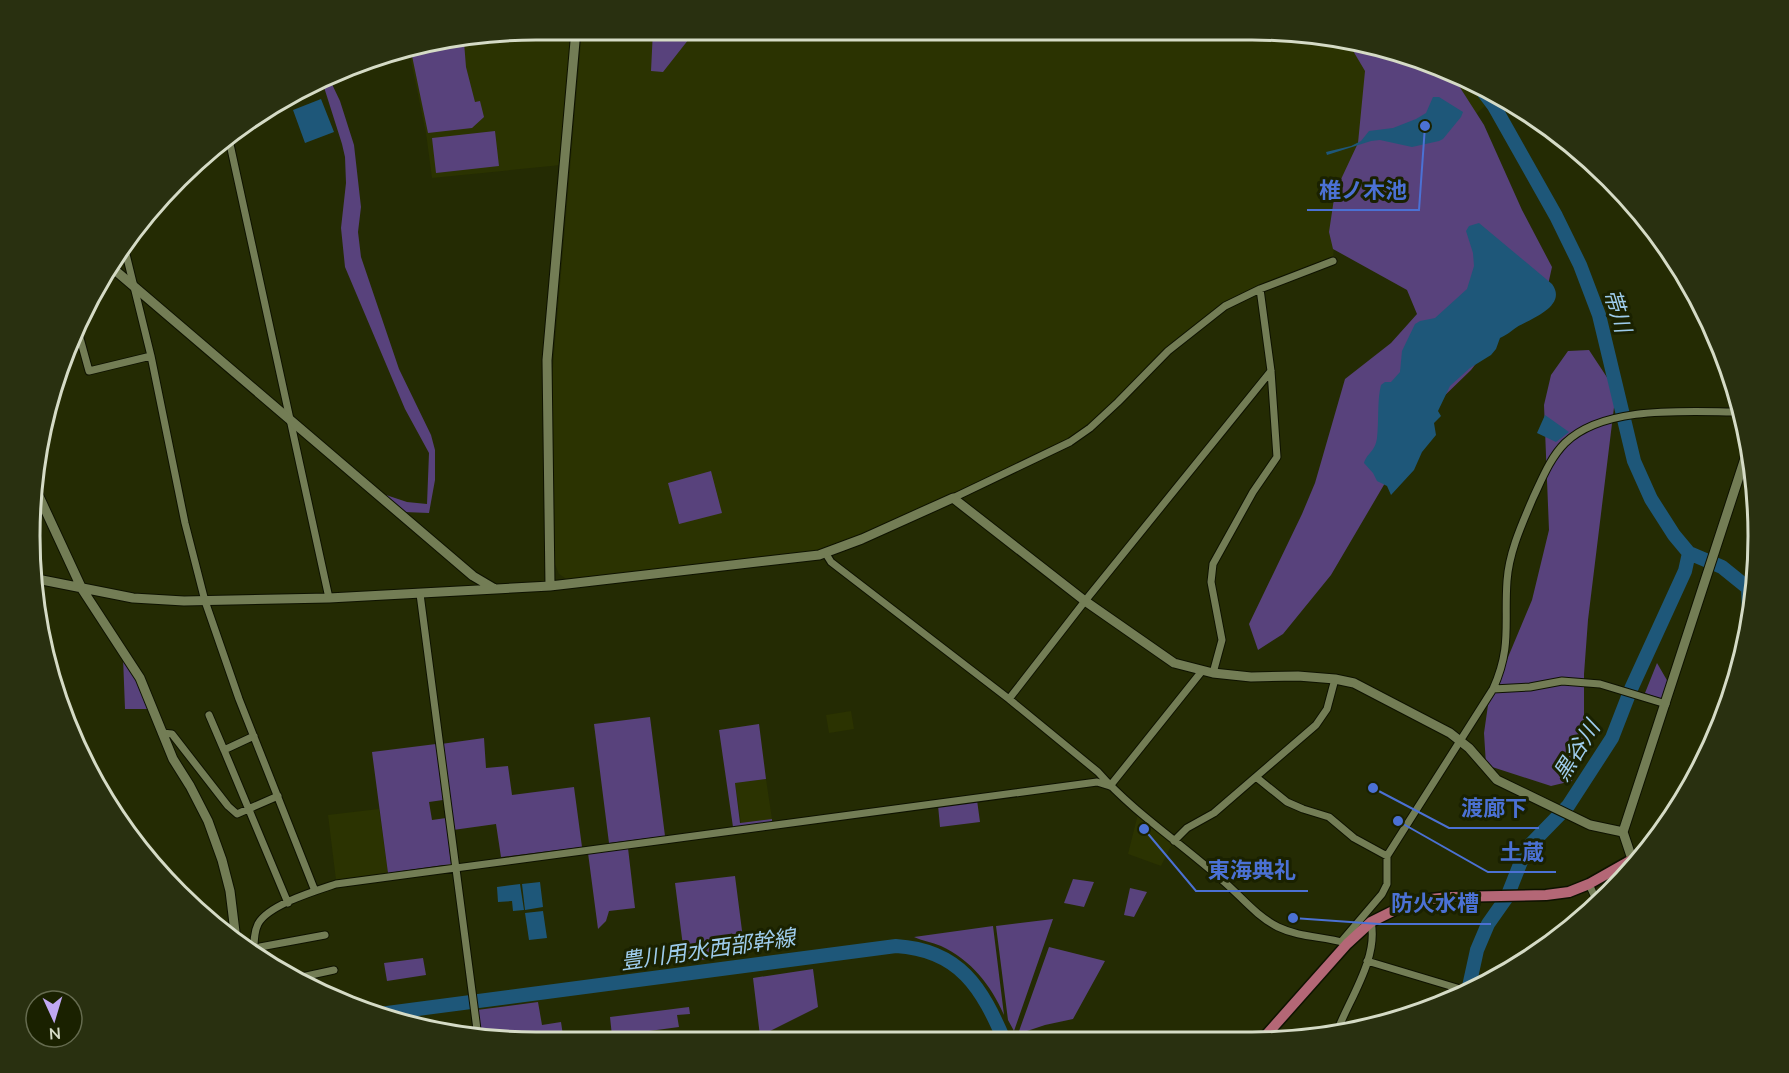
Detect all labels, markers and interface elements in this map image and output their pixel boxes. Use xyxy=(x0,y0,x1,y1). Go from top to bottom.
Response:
callout: 椎ノ木池 xyxy=(1307,170,1419,210)
text: 椎ノ木池 xyxy=(1319,176,1407,206)
water label: 帯川 xyxy=(1596,286,1638,338)
water label: 黒谷川 xyxy=(1547,713,1608,787)
callout: 渡廊下 xyxy=(1449,788,1539,828)
text: 渡廊下 xyxy=(1461,794,1527,824)
callout: 土蔵 xyxy=(1488,832,1556,872)
text: 土蔵 xyxy=(1500,838,1544,868)
callout: 東海典礼 xyxy=(1196,851,1308,891)
text: 東海典礼 xyxy=(1208,856,1296,886)
callout: 防火水槽 xyxy=(1379,884,1491,924)
text: 防火水槽 xyxy=(1391,889,1479,919)
water label: 豊川用水西部幹線 xyxy=(619,922,800,977)
north arrow xyxy=(24,989,84,1049)
text: N xyxy=(48,1022,62,1044)

